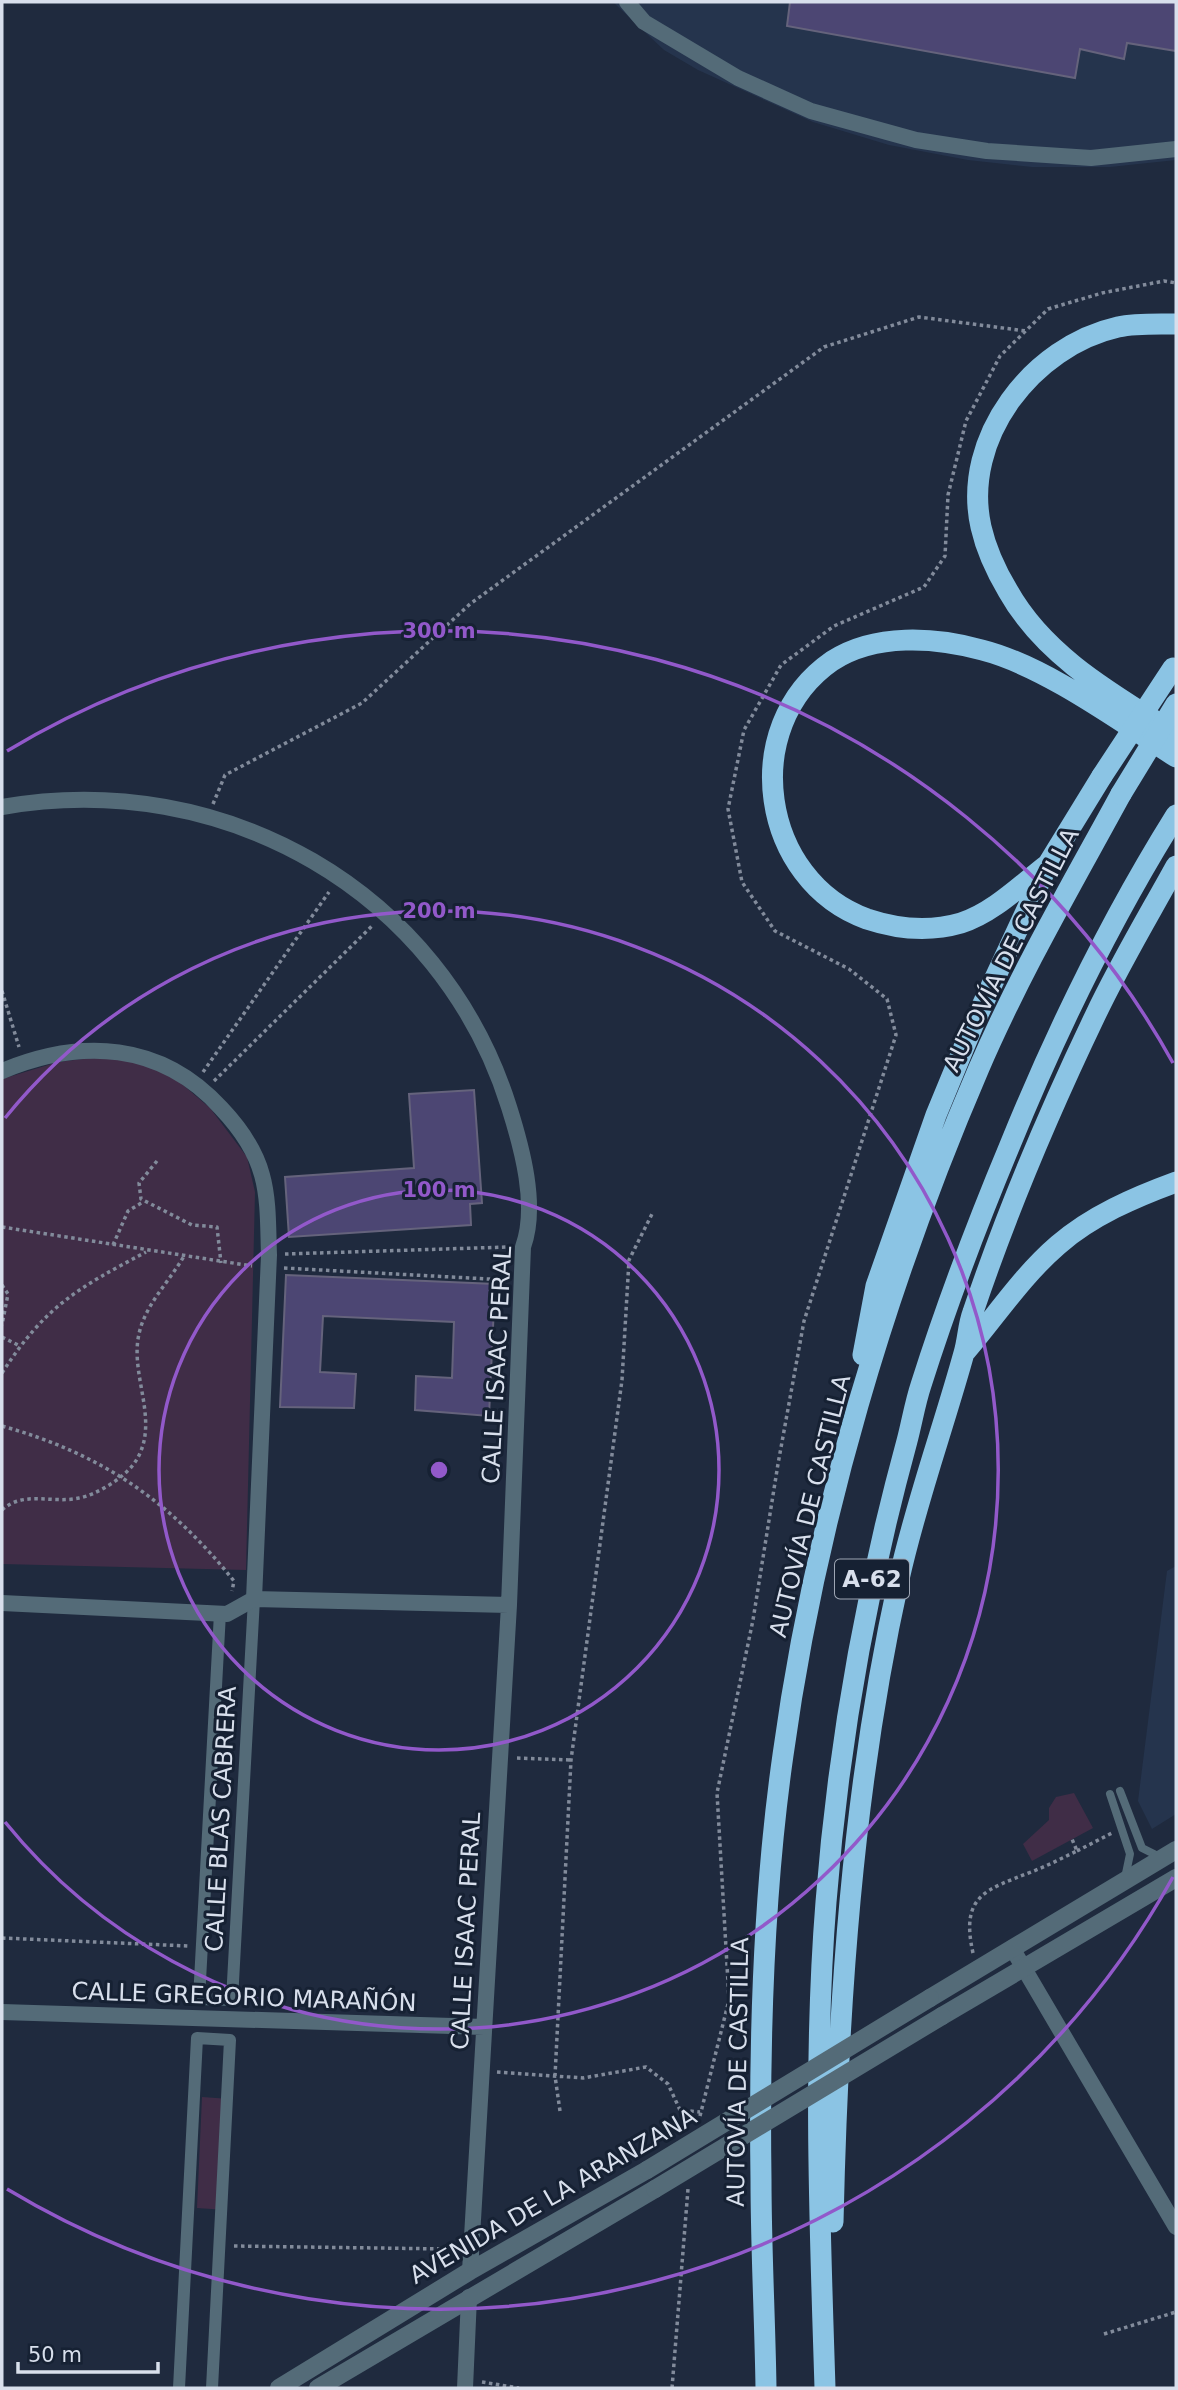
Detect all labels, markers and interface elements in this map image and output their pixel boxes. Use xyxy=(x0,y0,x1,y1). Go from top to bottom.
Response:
text: 300 m xyxy=(402,619,476,643)
street label: AUTOVÍA DE CASTILLA xyxy=(936,822,1085,1077)
text: 200 m xyxy=(402,899,476,923)
text: 100 m xyxy=(402,1178,476,1202)
street label: CALLE ISAAC PERAL xyxy=(477,1245,517,1485)
street label: AUTOVÍA DE CASTILLA xyxy=(763,1371,856,1640)
centre of rings xyxy=(427,1458,451,1482)
road number: A-62 xyxy=(835,1560,909,1598)
street label: CALLE BLAS CABRERA xyxy=(200,1685,242,1953)
street label: CALLE ISAAC PERAL xyxy=(446,1811,486,2051)
street label: AUTOVÍA DE CASTILLA xyxy=(721,1936,754,2207)
street label: CALLE GREGORIO MARAÑÓN xyxy=(71,1975,417,2017)
street label: AVENIDA DE LA ARANZANA xyxy=(405,2102,702,2290)
scale bar xyxy=(18,2330,158,2374)
text: 50 m xyxy=(28,2343,82,2367)

